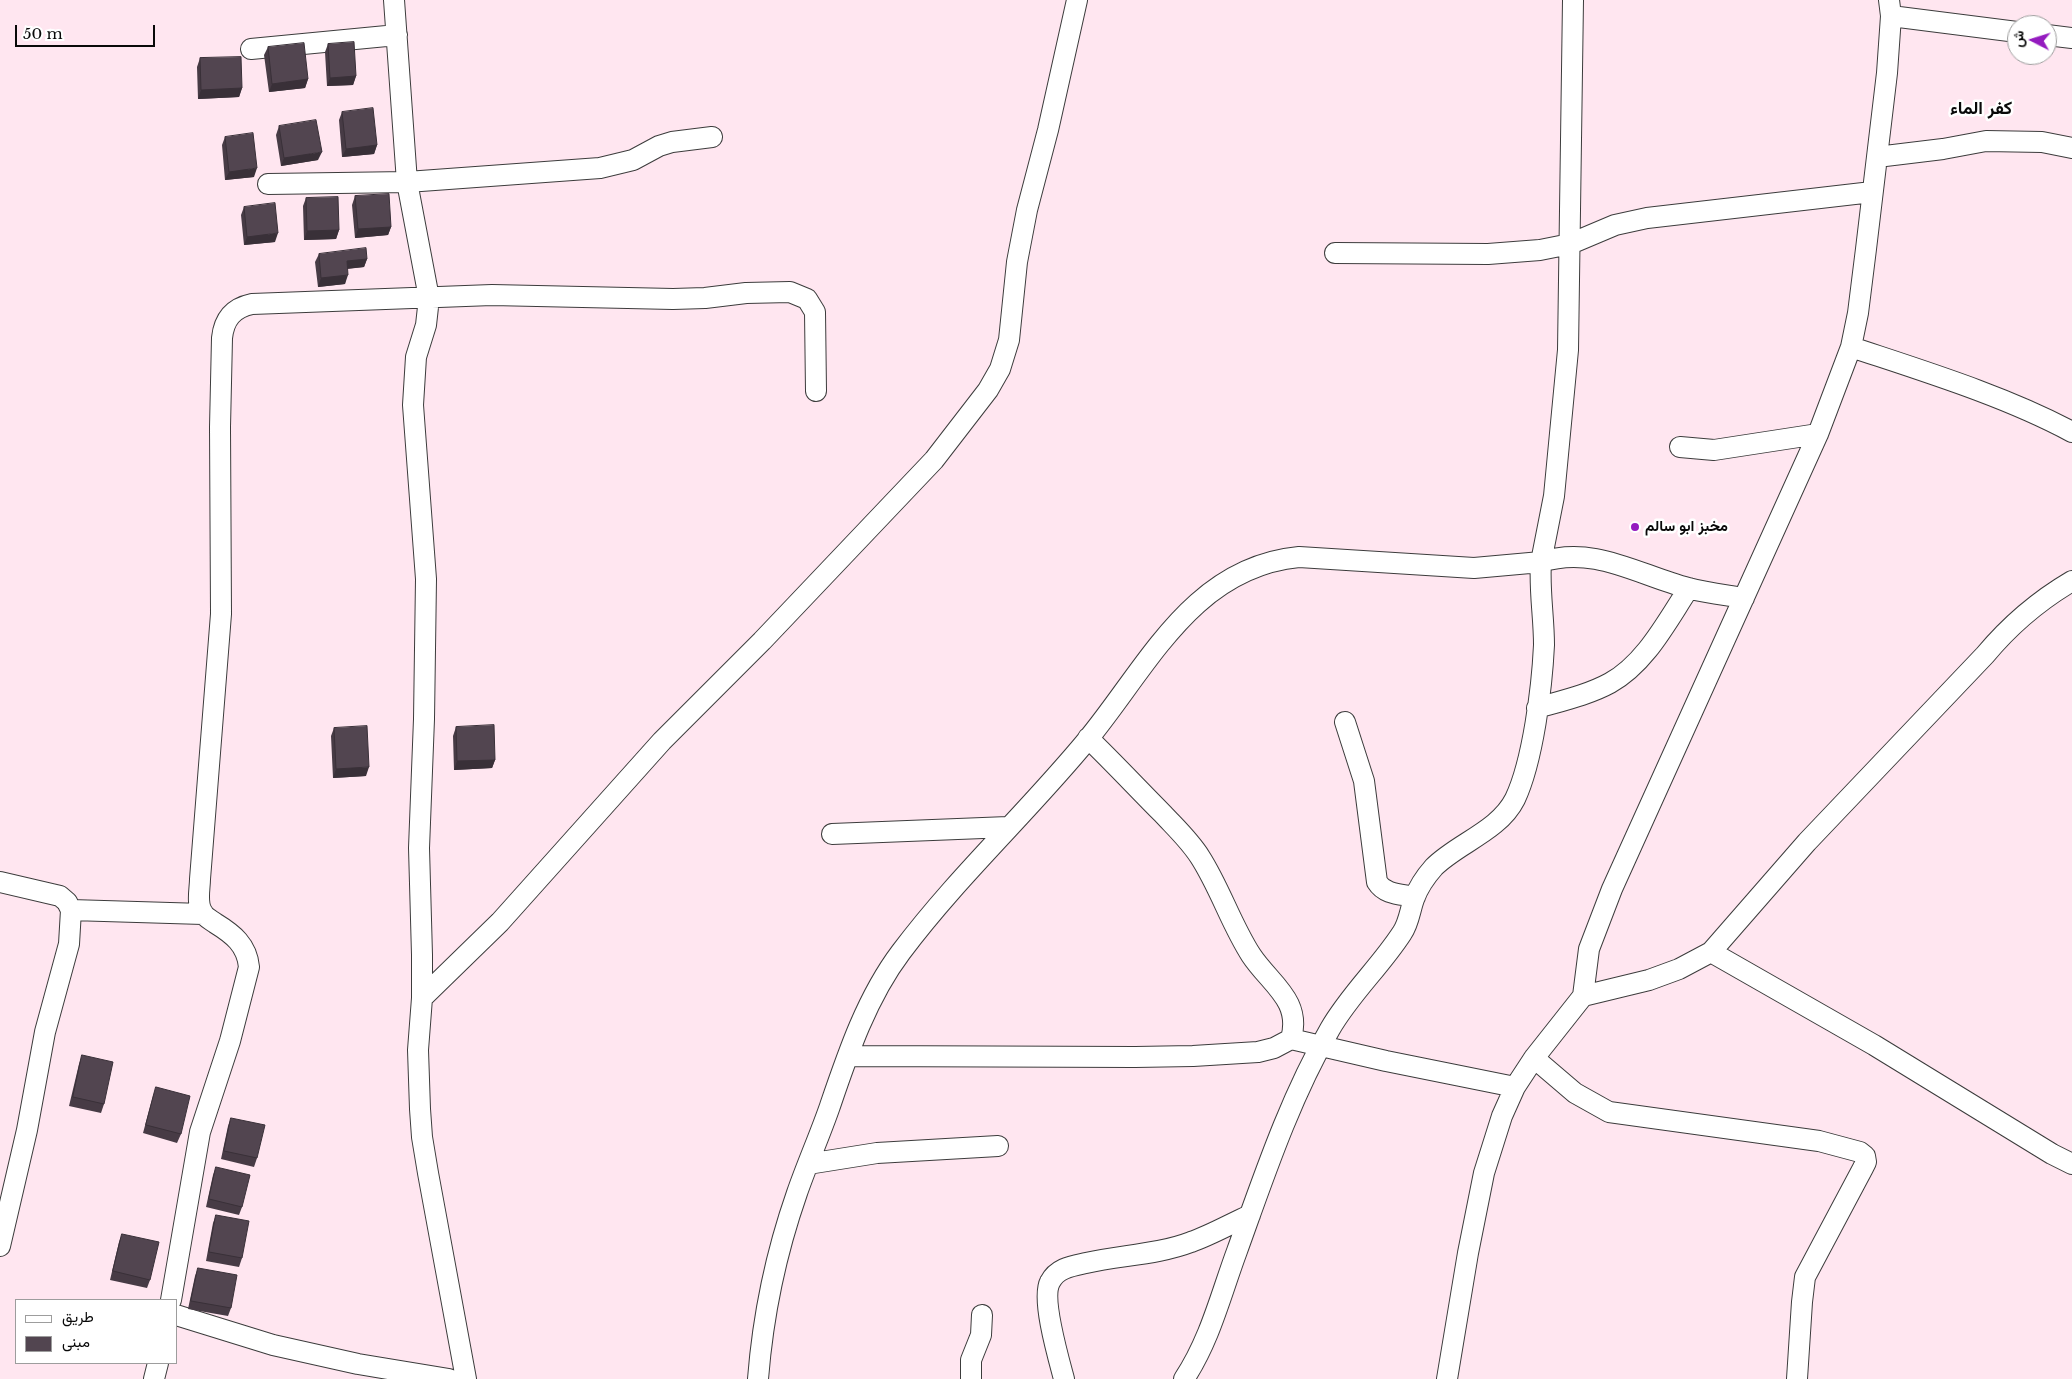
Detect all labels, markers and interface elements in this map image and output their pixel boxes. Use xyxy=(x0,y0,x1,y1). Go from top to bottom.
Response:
scale bar xyxy=(18,15,158,47)
north arrow xyxy=(2007,15,2057,65)
text: 50 m xyxy=(23,24,63,43)
text: ش xyxy=(2008,30,2028,48)
district label: كفر الماء xyxy=(1950,98,2012,120)
place label: مخبز ابو سالم xyxy=(1645,518,1728,536)
marker: مخبز ابو سالم xyxy=(1629,521,1641,533)
legend xyxy=(15,1299,178,1364)
text: طريق xyxy=(62,1307,94,1326)
text: مبنى xyxy=(62,1332,90,1351)

